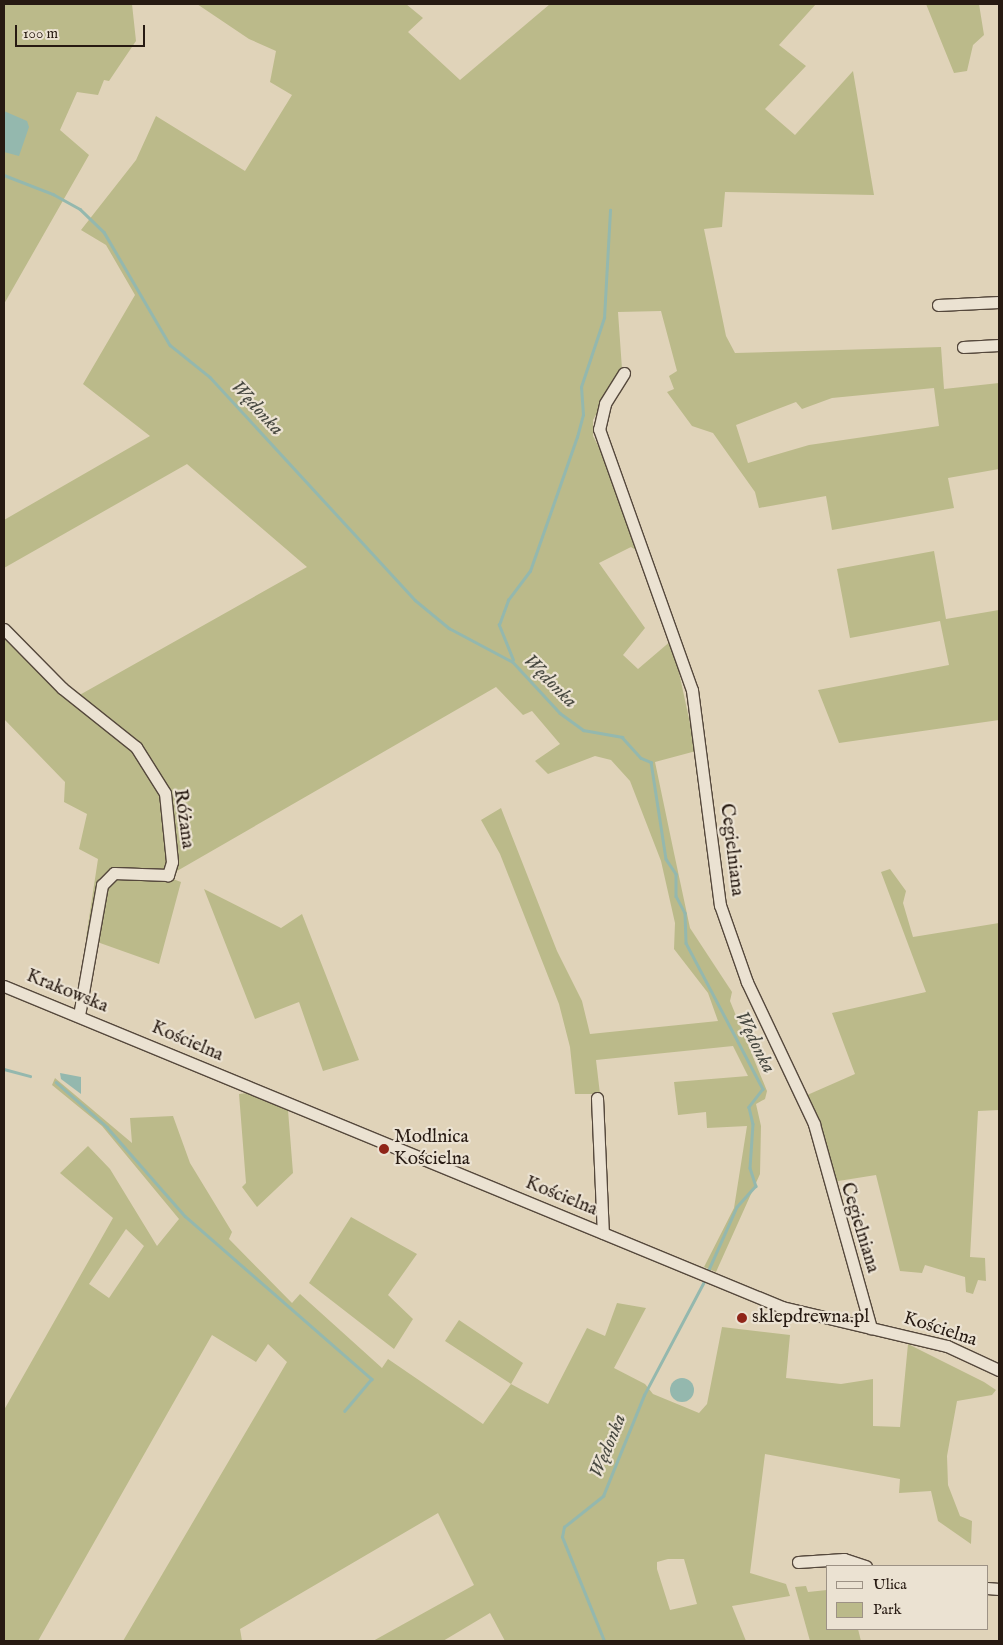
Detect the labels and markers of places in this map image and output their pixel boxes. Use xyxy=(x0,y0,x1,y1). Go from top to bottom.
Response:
place label: Modlnica Kościelna xyxy=(394,1127,470,1171)
marker: Modlnica Kościelna xyxy=(378,1143,390,1155)
place label: sklepdrewna.pl xyxy=(752,1307,869,1329)
marker: sklepdrewna.pl xyxy=(736,1312,748,1324)

